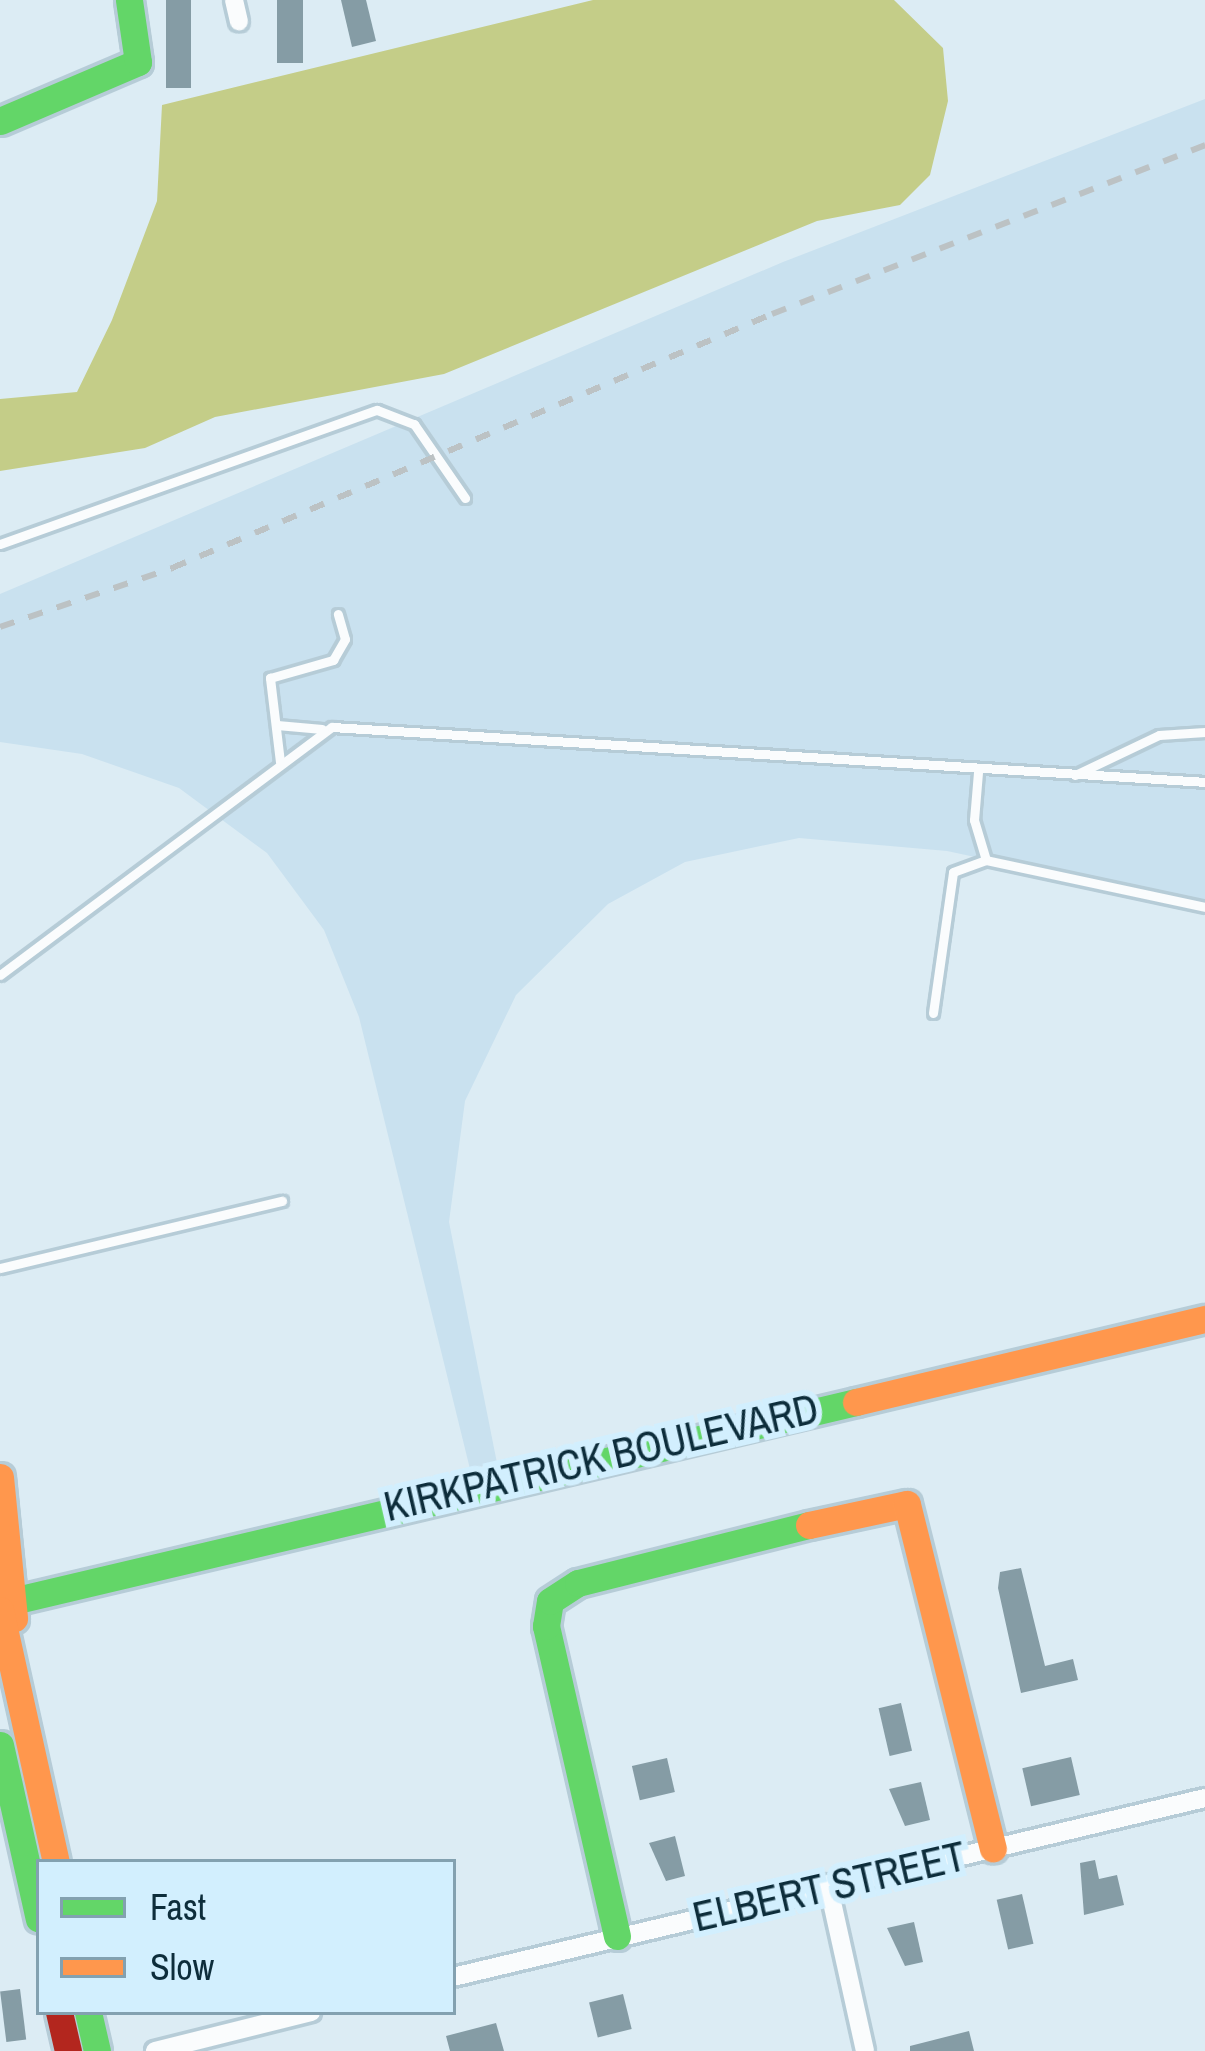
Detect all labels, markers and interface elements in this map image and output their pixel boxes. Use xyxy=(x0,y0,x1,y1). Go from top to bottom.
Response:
street label: KIRKPATRICK BOULEVARD xyxy=(379,1382,823,1532)
street label: ELBERT STREET xyxy=(687,1830,971,1942)
legend xyxy=(36,1859,456,2015)
text: Fast xyxy=(150,1883,206,1931)
text: Slow xyxy=(150,1943,214,1991)

